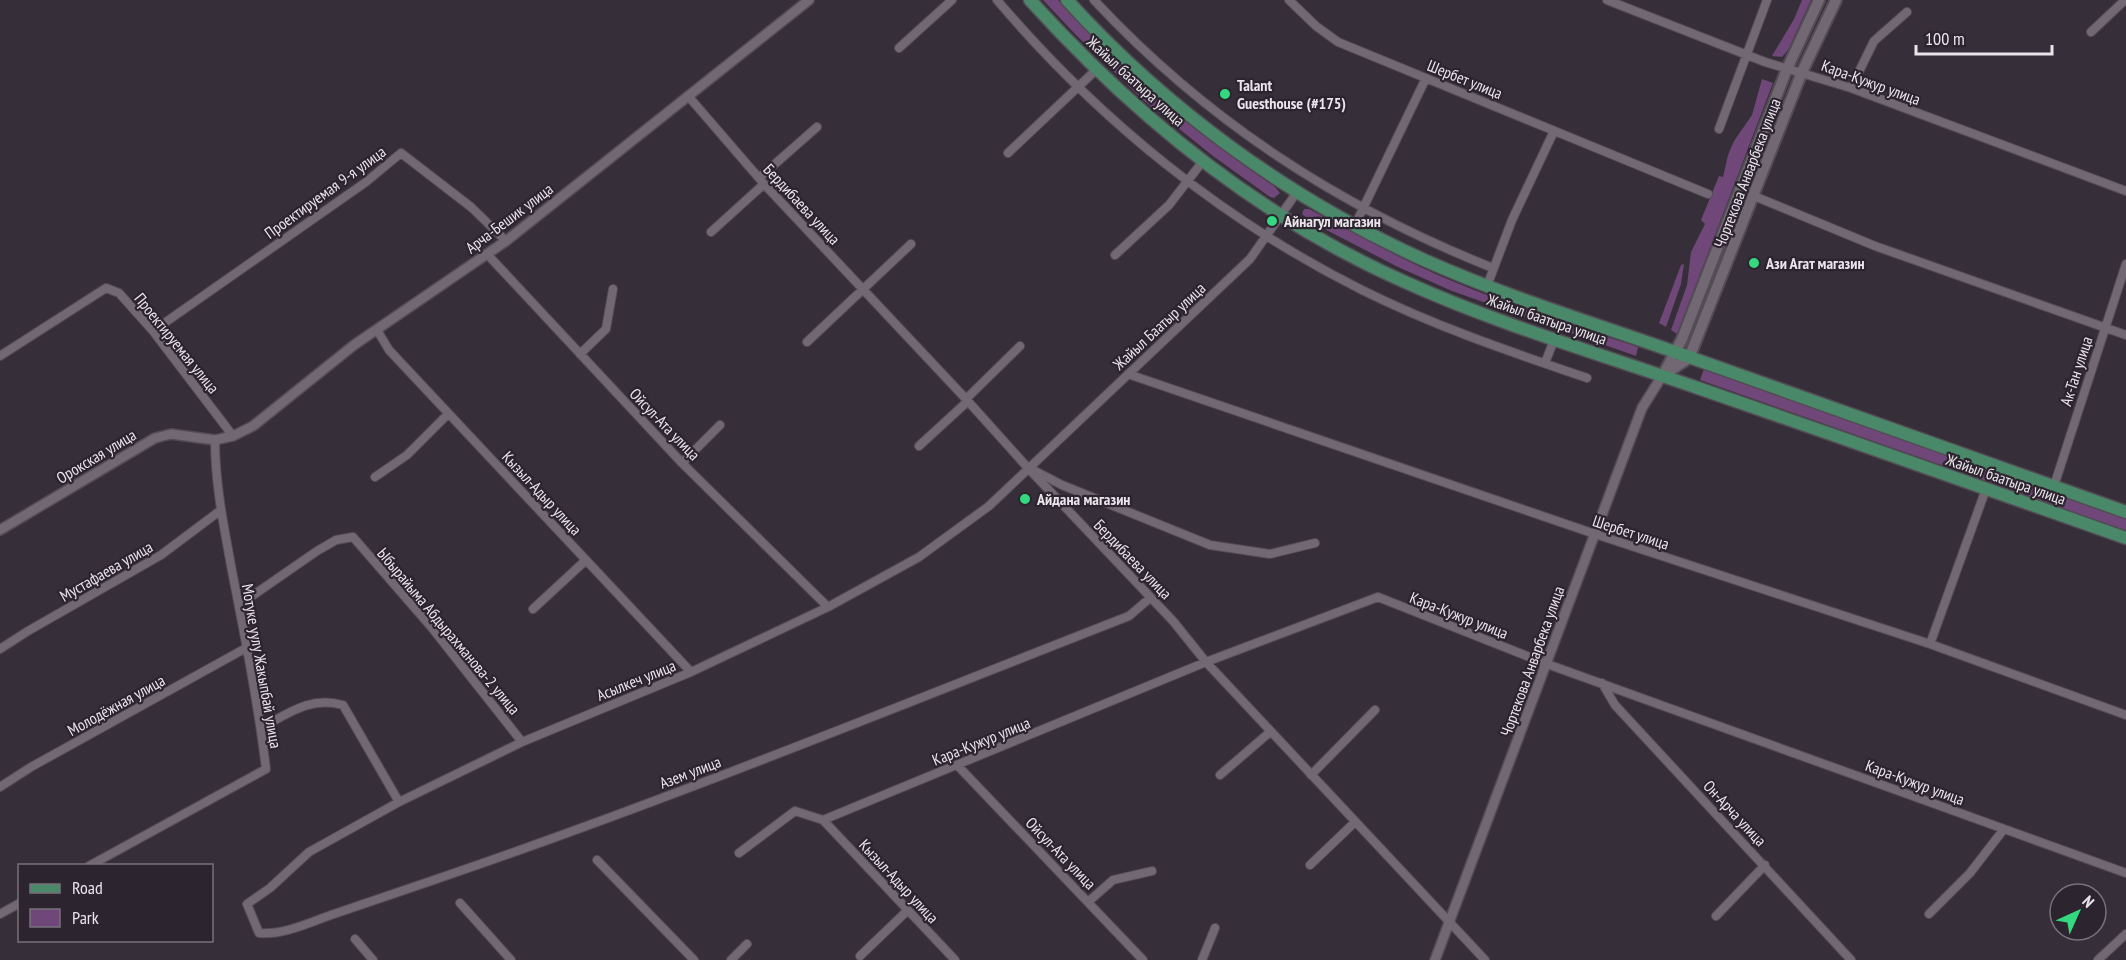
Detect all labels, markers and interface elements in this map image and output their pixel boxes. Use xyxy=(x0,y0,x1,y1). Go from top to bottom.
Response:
scale bar xyxy=(1916,18,2052,56)
text: 100 m xyxy=(1925,27,1965,50)
street label: Жайыл баатыра улица xyxy=(1082,31,1189,130)
street label: Шербет улица xyxy=(1425,55,1505,103)
street label: Кара-Кужур улица xyxy=(1819,55,1923,109)
place label: Talant Guesthouse (#175) xyxy=(1237,75,1346,113)
marker: Talant Guesthouse (#175) xyxy=(1218,87,1232,101)
street label: Чортекова Анварбека улица xyxy=(1709,95,1785,251)
street label: Проектируемая 9-я улица xyxy=(260,141,390,243)
street label: Бердибаева улица xyxy=(759,159,845,249)
street label: Арча-Бешик улица xyxy=(461,179,557,257)
place label: Айнагул магазин xyxy=(1283,211,1381,231)
marker: Айнагул магазин xyxy=(1265,214,1279,228)
place label: Ази Агат магазин xyxy=(1765,253,1865,273)
marker: Ази Агат магазин xyxy=(1747,256,1761,270)
street label: Жайыл Баатыр улица xyxy=(1108,278,1209,375)
street label: Проектируемая улица xyxy=(130,289,224,397)
street label: Жайыл баатыра улица xyxy=(1484,289,1610,349)
street label: Ак-Тан улица xyxy=(2055,334,2097,408)
street label: Ойсул-Ата улица xyxy=(626,384,704,464)
street label: Орокская улица xyxy=(53,424,139,488)
street label: Кызыл-Адыр улица xyxy=(498,447,586,539)
street label: Жайыл баатыра улица xyxy=(1943,449,2069,509)
place label: Айдана магазин xyxy=(1036,489,1130,509)
marker: Айдана магазин xyxy=(1018,492,1032,506)
street label: Шербет улица xyxy=(1590,510,1672,554)
street label: Бердибаева улица xyxy=(1090,515,1176,603)
street label: Мустафаева улица xyxy=(56,536,156,606)
street label: Ыбырайыма Абдырахманова-2 улица xyxy=(373,543,525,719)
street label: Мотуке уулу Жакыпбай улица xyxy=(238,582,286,750)
street label: Чортекова Анварбека улица xyxy=(1496,583,1568,739)
street label: Кара-Кужур улица xyxy=(1407,587,1511,643)
street label: Асылкеч улица xyxy=(594,655,678,705)
street label: Молодёжная улица xyxy=(64,670,168,740)
street label: Кара-Кужур улица xyxy=(929,712,1033,770)
street label: Азем улица xyxy=(656,751,724,793)
street label: Кара-Кужур улица xyxy=(1863,755,1967,809)
street label: Он-Арча улица xyxy=(1699,776,1771,850)
street label: Ойсул-Ата улица xyxy=(1022,813,1100,893)
street label: Кызыл-Адыр улица xyxy=(855,835,943,927)
legend xyxy=(18,864,213,942)
text: Road xyxy=(72,876,103,899)
north arrow xyxy=(2048,882,2108,942)
text: N xyxy=(2078,891,2099,912)
text: Park xyxy=(72,906,99,929)

